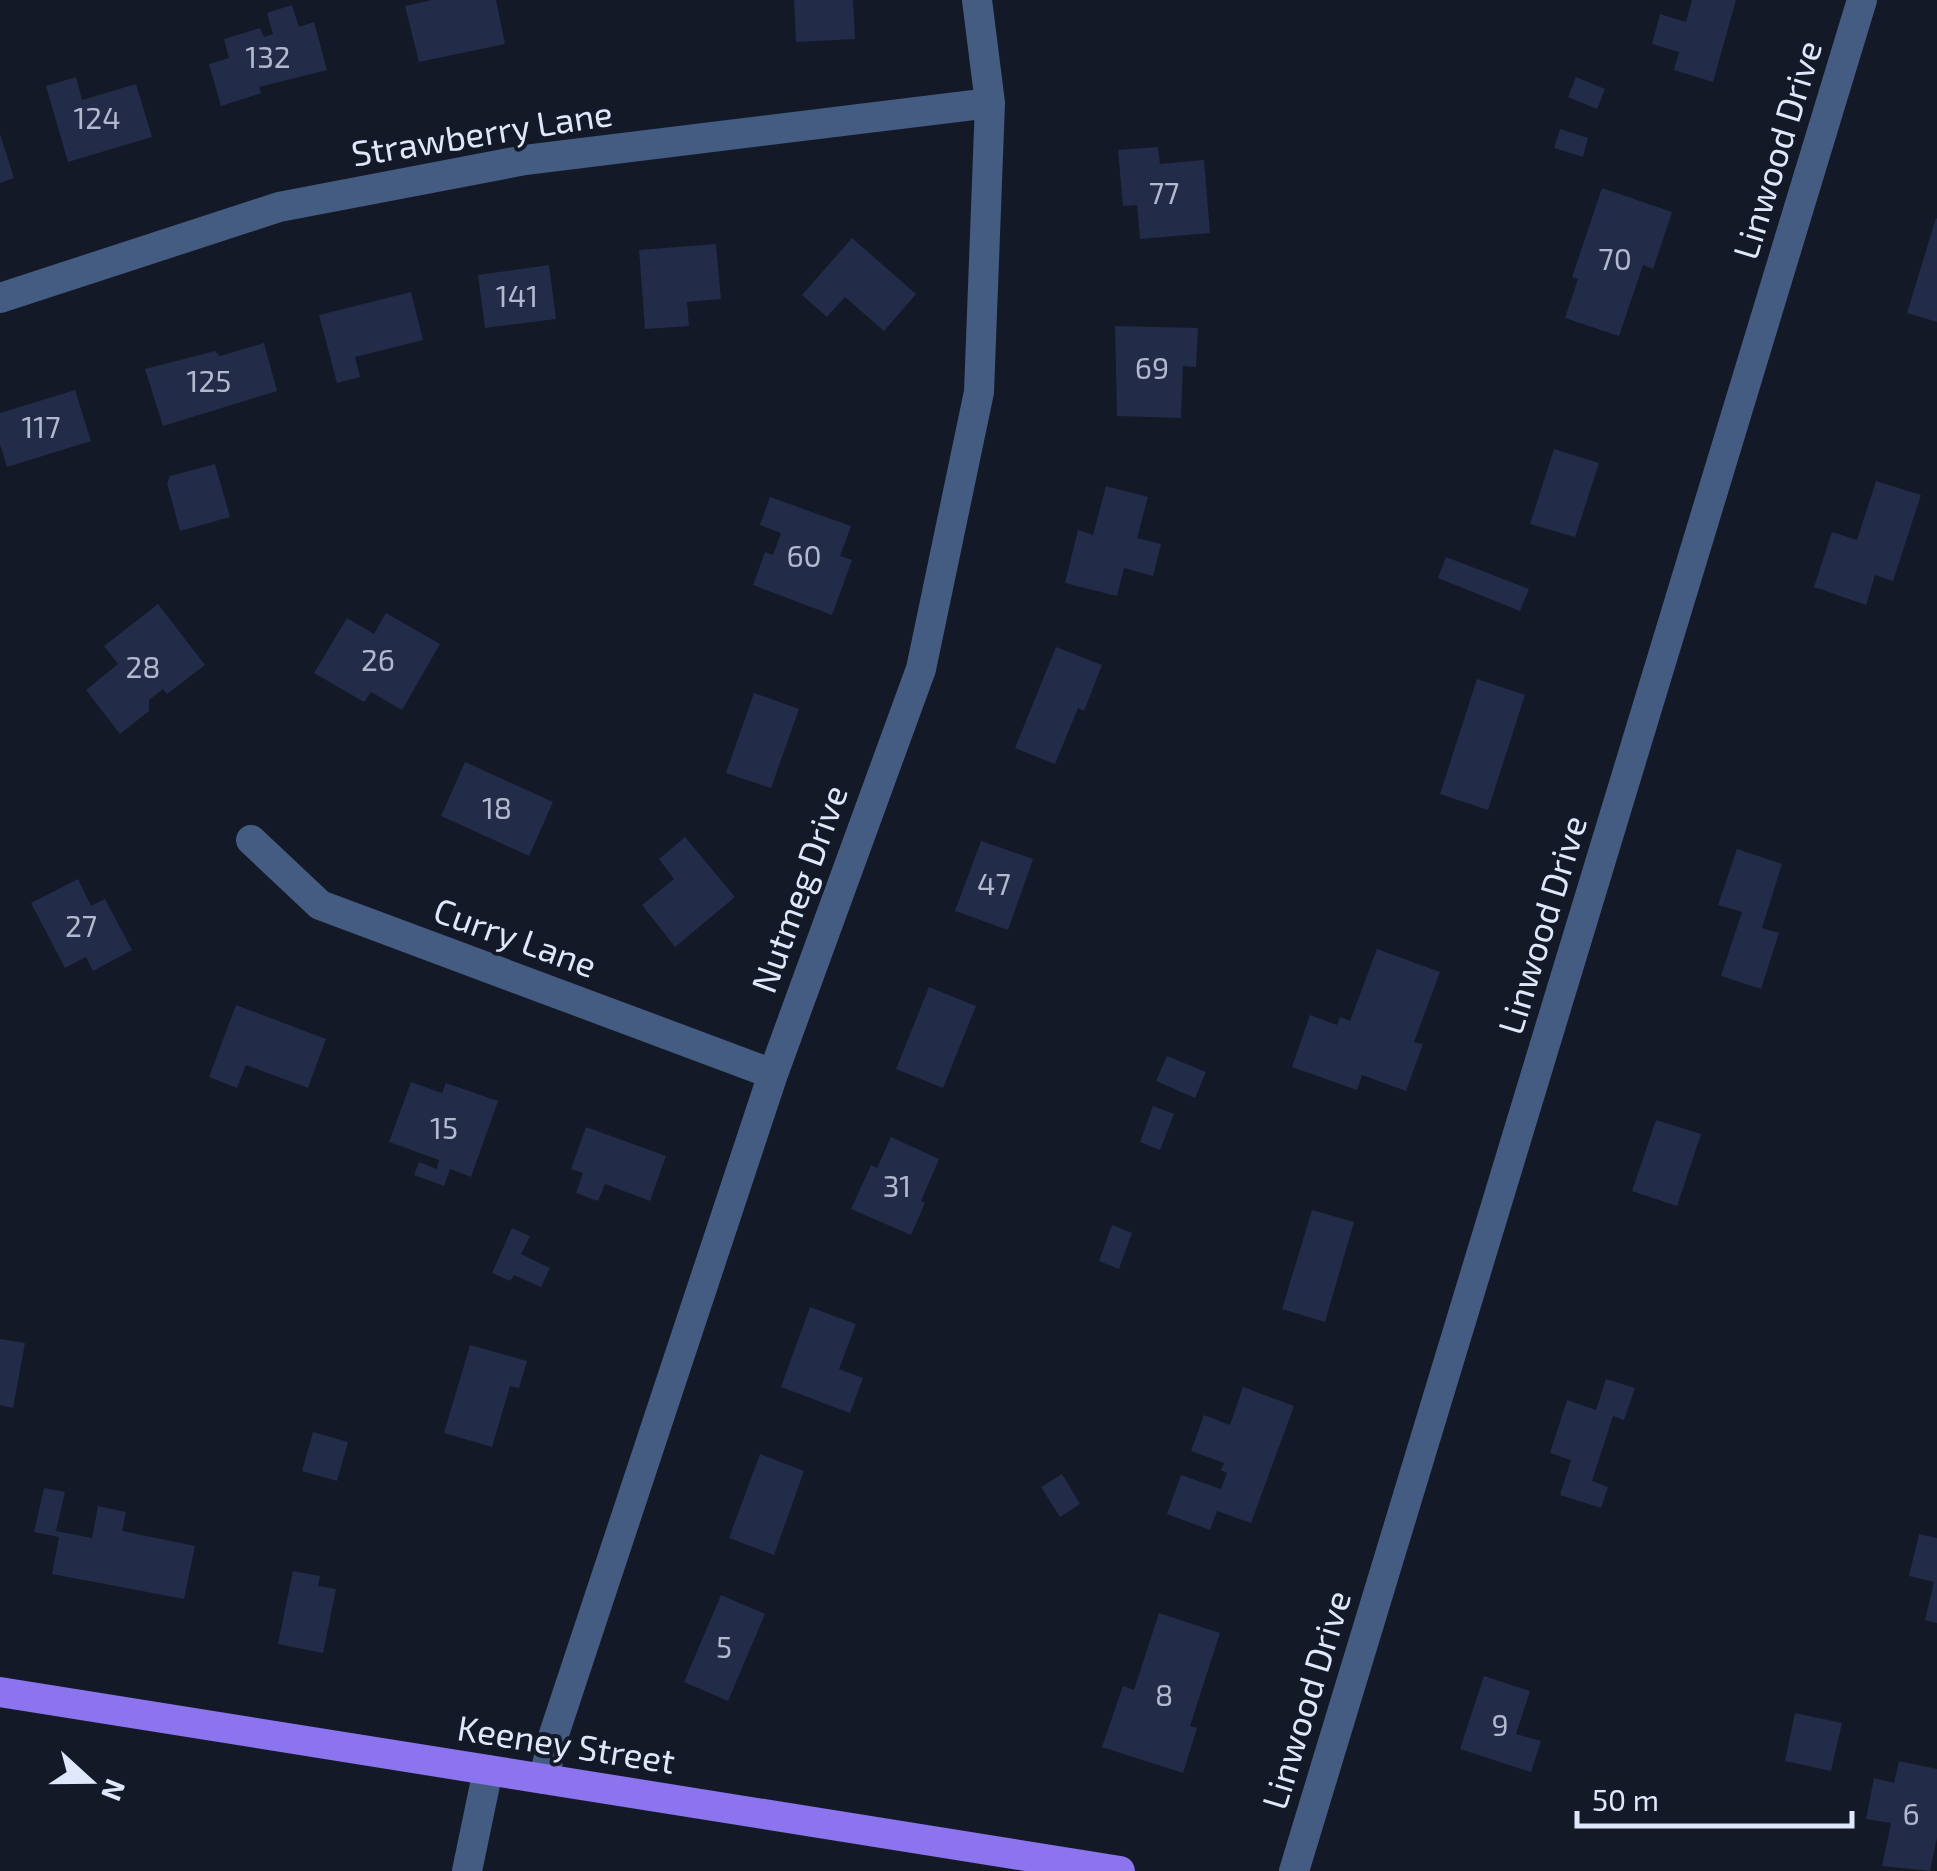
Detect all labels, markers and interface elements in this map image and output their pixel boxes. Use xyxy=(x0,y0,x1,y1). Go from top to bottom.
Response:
street label: Linwood Drive xyxy=(1723,35,1829,264)
house number: 132 xyxy=(245,38,291,74)
street label: Strawberry Lane xyxy=(348,91,615,173)
house number: 124 xyxy=(73,99,121,135)
house number: 77 xyxy=(1149,174,1179,210)
house number: 70 xyxy=(1598,240,1632,276)
house number: 141 xyxy=(496,277,538,313)
house number: 69 xyxy=(1135,349,1169,385)
house number: 125 xyxy=(187,362,231,398)
house number: 117 xyxy=(21,408,61,444)
house number: 60 xyxy=(786,537,822,573)
house number: 26 xyxy=(361,641,395,677)
house number: 28 xyxy=(125,648,161,684)
street label: Nutmeg Drive xyxy=(741,779,855,998)
house number: 18 xyxy=(482,789,512,825)
street label: Linwood Drive xyxy=(1488,810,1594,1039)
house number: 47 xyxy=(977,865,1011,901)
street label: Curry Lane xyxy=(429,887,603,985)
house number: 27 xyxy=(65,907,97,943)
house number: 15 xyxy=(430,1109,458,1145)
house number: 31 xyxy=(883,1167,911,1203)
street label: Linwood Drive xyxy=(1252,1585,1358,1814)
house number: 5 xyxy=(716,1628,732,1664)
house number: 8 xyxy=(1155,1676,1173,1712)
street label: Keeney Street xyxy=(455,1705,678,1781)
house number: 9 xyxy=(1491,1706,1509,1742)
north arrow xyxy=(40,1731,140,1831)
scale bar xyxy=(1577,1766,1852,1828)
text: N xyxy=(95,1775,134,1806)
text: 50 m xyxy=(1592,1781,1659,1817)
house number: 6 xyxy=(1902,1795,1920,1831)

